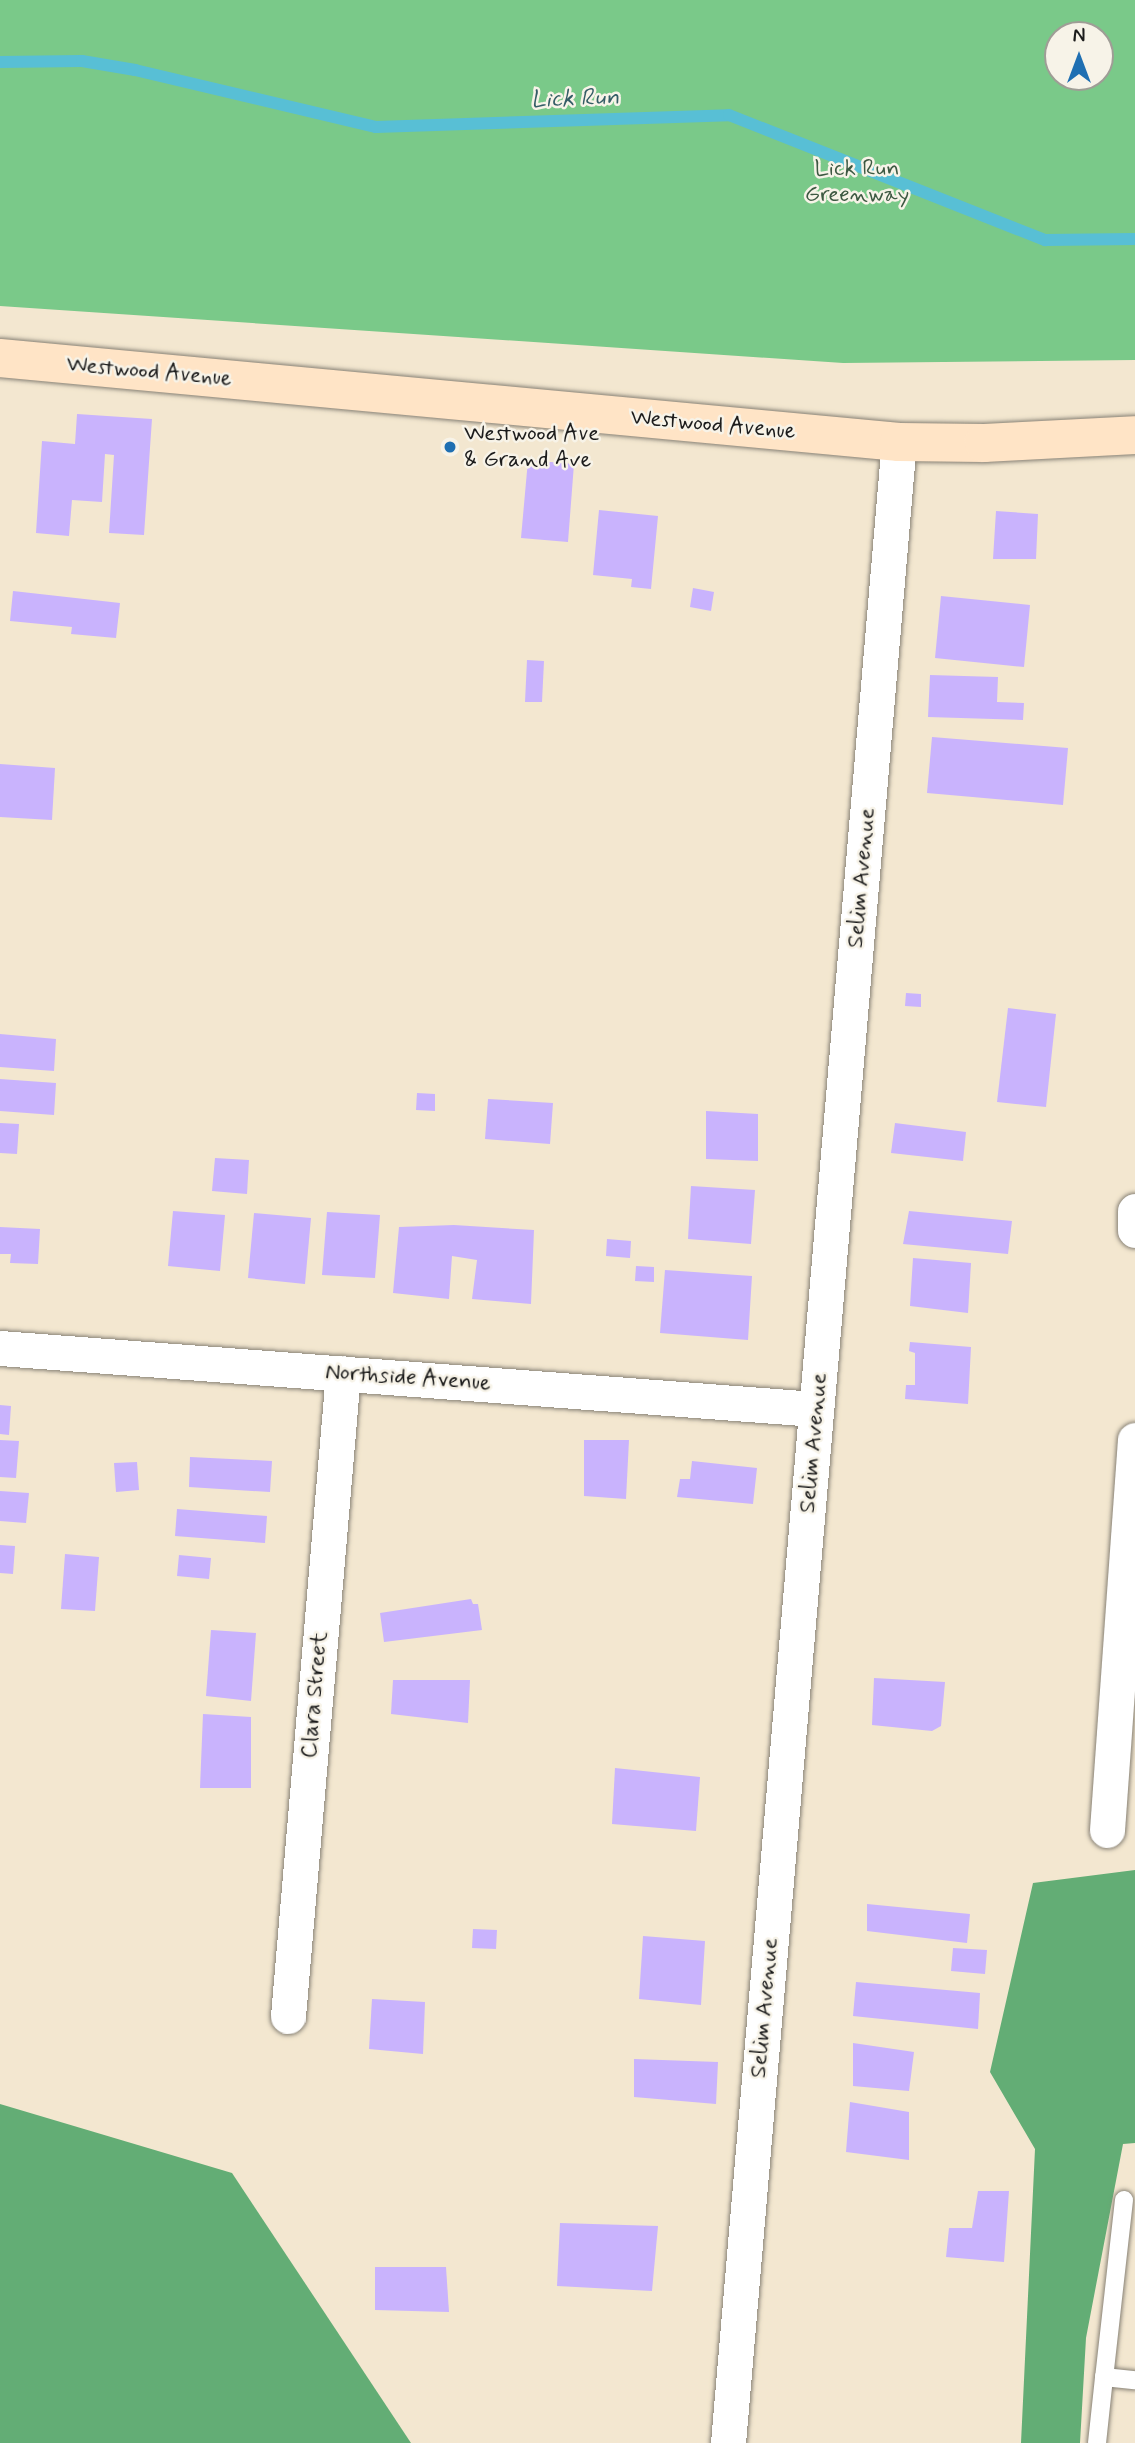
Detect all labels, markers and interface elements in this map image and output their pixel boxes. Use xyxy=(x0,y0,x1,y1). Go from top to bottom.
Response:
north arrow xyxy=(1044,21,1114,91)
text: N xyxy=(1073,24,1085,49)
water label: Lick Run xyxy=(530,83,620,115)
park label: Lick Run Greenway xyxy=(805,155,909,209)
street label: Westwood Avenue xyxy=(62,351,236,393)
street label: Westwood Avenue xyxy=(626,404,800,446)
place label: Westwood Ave & Grand Ave xyxy=(464,420,599,474)
marker: Westwood Ave & Grand Ave xyxy=(442,439,458,455)
street label: Selim Avenue xyxy=(842,810,882,946)
street label: Northside Avenue xyxy=(322,1358,494,1398)
street label: Selim Avenue xyxy=(794,1375,834,1511)
street label: Clara Street xyxy=(296,1630,334,1760)
street label: Selim Avenue xyxy=(745,1940,785,2076)

